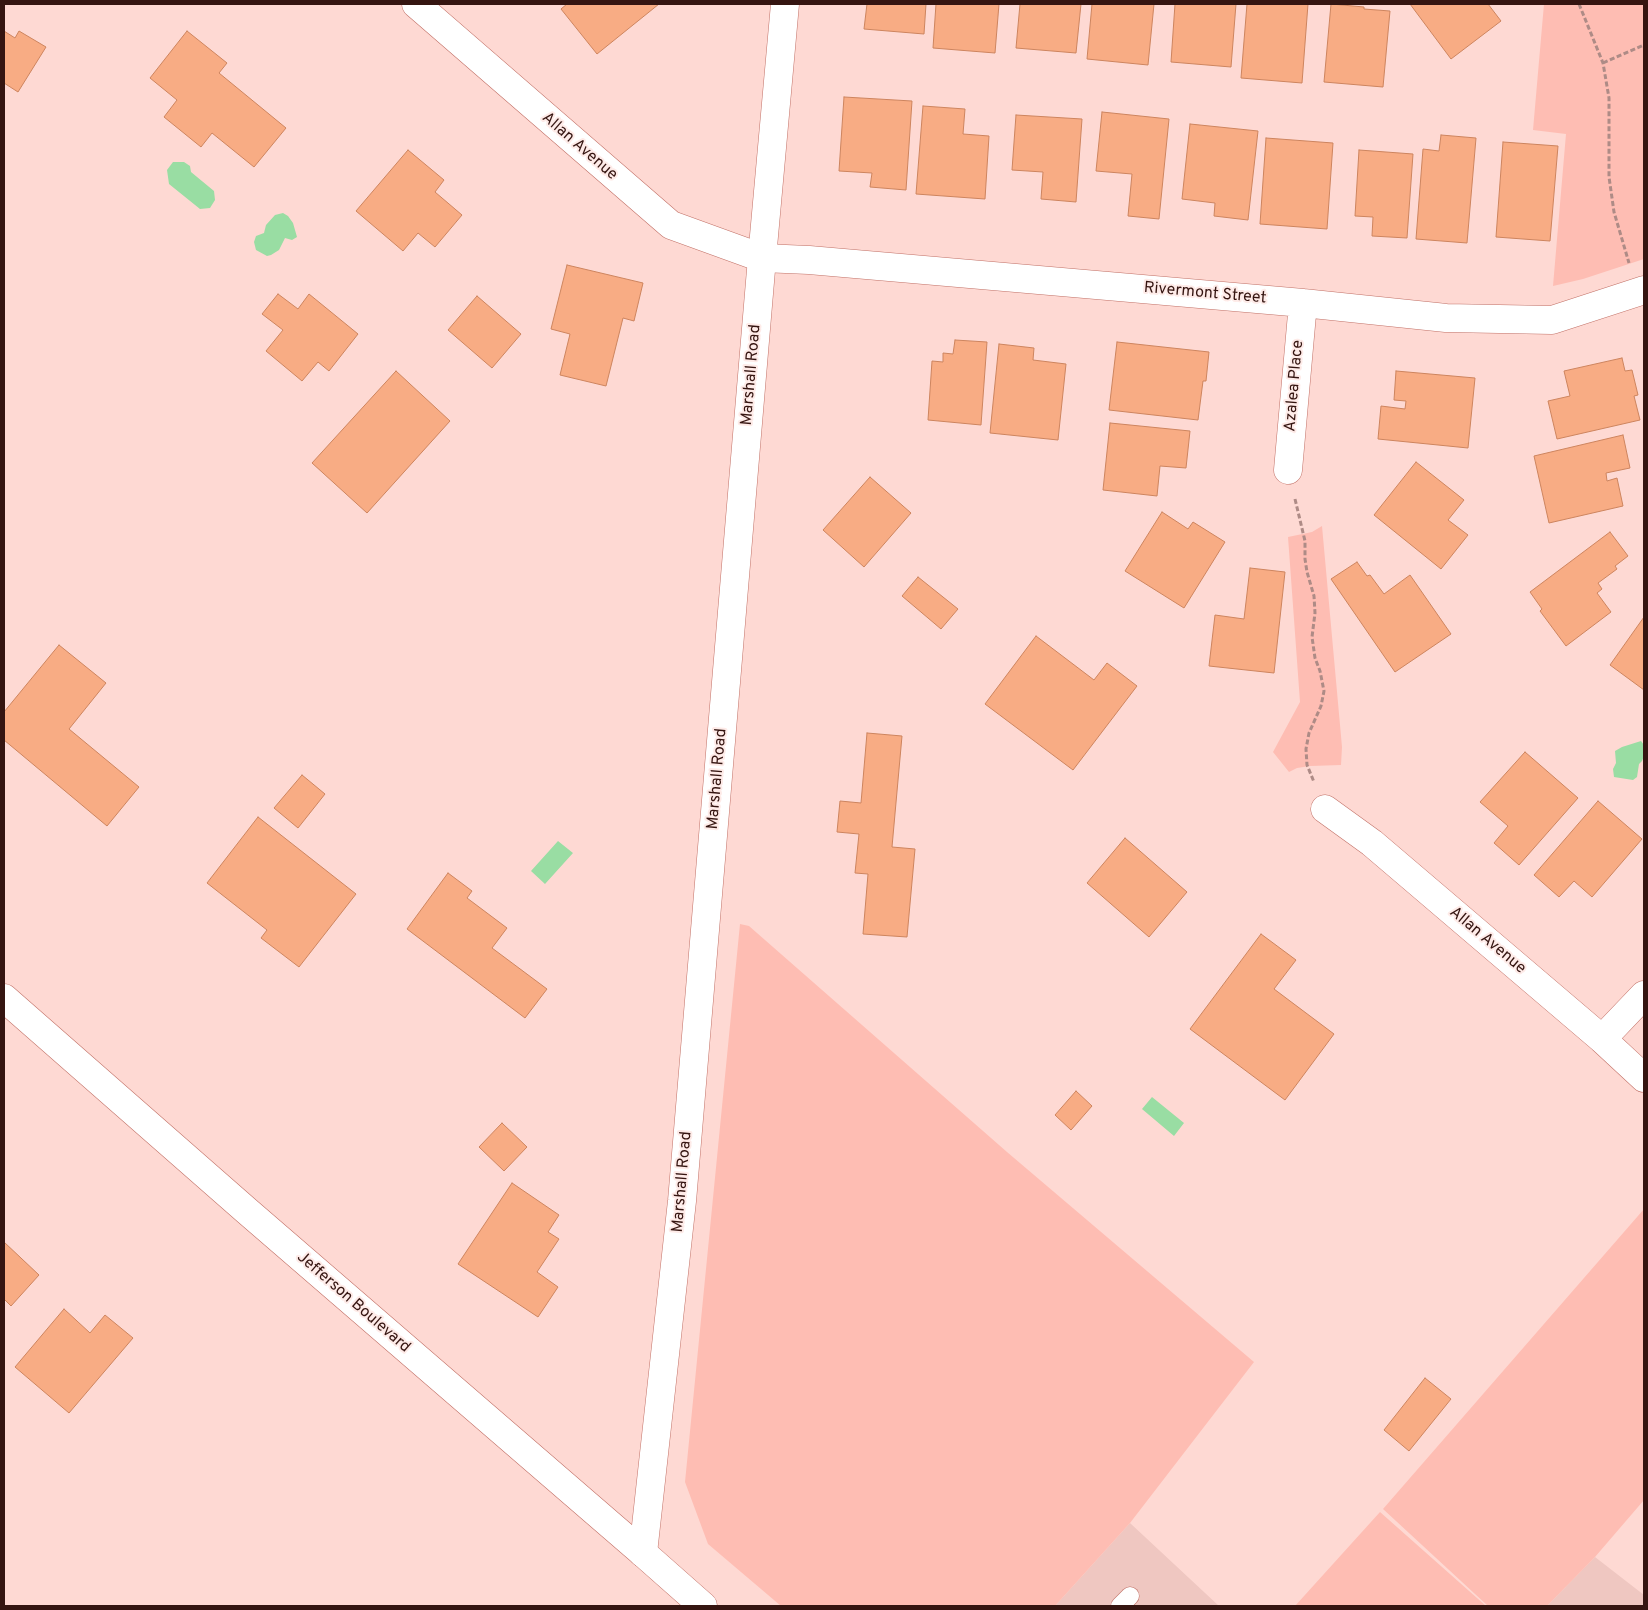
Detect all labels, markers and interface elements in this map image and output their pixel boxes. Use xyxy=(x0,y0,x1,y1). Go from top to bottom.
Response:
street label: Allan Avenue xyxy=(537,109,621,185)
street label: Rivermont Street xyxy=(1143,279,1267,309)
street label: Marshall Road xyxy=(738,324,766,426)
street label: Azalea Place xyxy=(1281,339,1309,433)
street label: Marshall Road xyxy=(704,728,732,830)
street label: Allan Avenue xyxy=(1445,903,1529,979)
street label: Marshall Road xyxy=(669,1131,697,1233)
street label: Jefferson Boulevard xyxy=(292,1248,414,1358)

